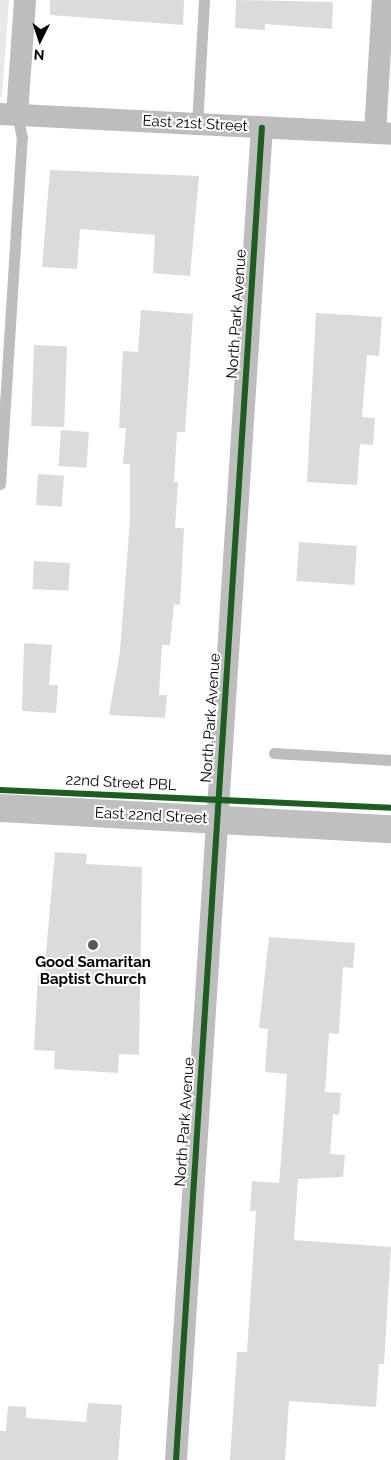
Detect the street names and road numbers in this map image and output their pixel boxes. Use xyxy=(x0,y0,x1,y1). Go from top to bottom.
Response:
street label: East 21st Street xyxy=(142,112,248,136)
street label: North Park Avenue xyxy=(223,248,251,380)
street label: North Park Avenue xyxy=(197,652,225,784)
street label: 22nd Street PBL xyxy=(65,771,177,795)
street label: East 22nd Street xyxy=(94,804,208,828)
street label: North Park Avenue xyxy=(171,1056,199,1188)

